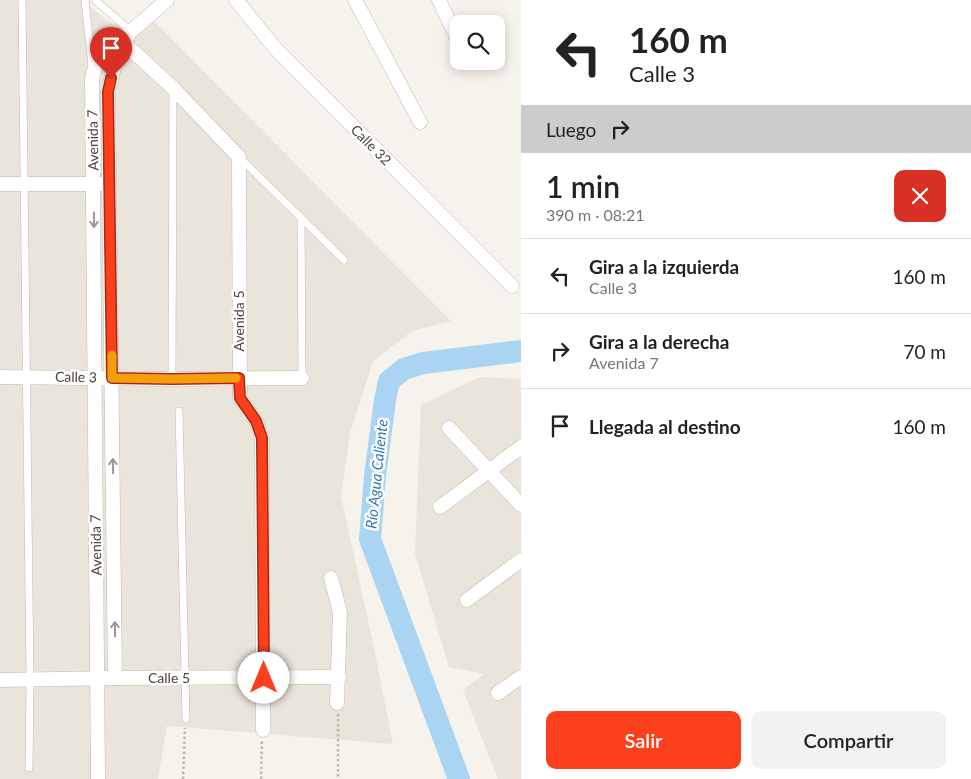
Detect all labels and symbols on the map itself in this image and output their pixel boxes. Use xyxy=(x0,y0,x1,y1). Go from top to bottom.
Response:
pin xyxy=(90,27,132,78)
street label: Avenida 7 xyxy=(83,109,102,171)
street label: Calle 32 xyxy=(348,121,395,168)
one-way arrow xyxy=(89,212,99,228)
street label: Avenida 5 xyxy=(230,290,247,352)
street label: Calle 3 xyxy=(55,368,97,385)
water label: Río Agua Caliente xyxy=(361,418,391,530)
one-way arrow xyxy=(108,459,118,475)
street label: Avenida 7 xyxy=(86,514,105,576)
one-way arrow xyxy=(110,621,119,637)
position arrow xyxy=(237,651,289,703)
street label: Calle 5 xyxy=(148,669,190,686)

